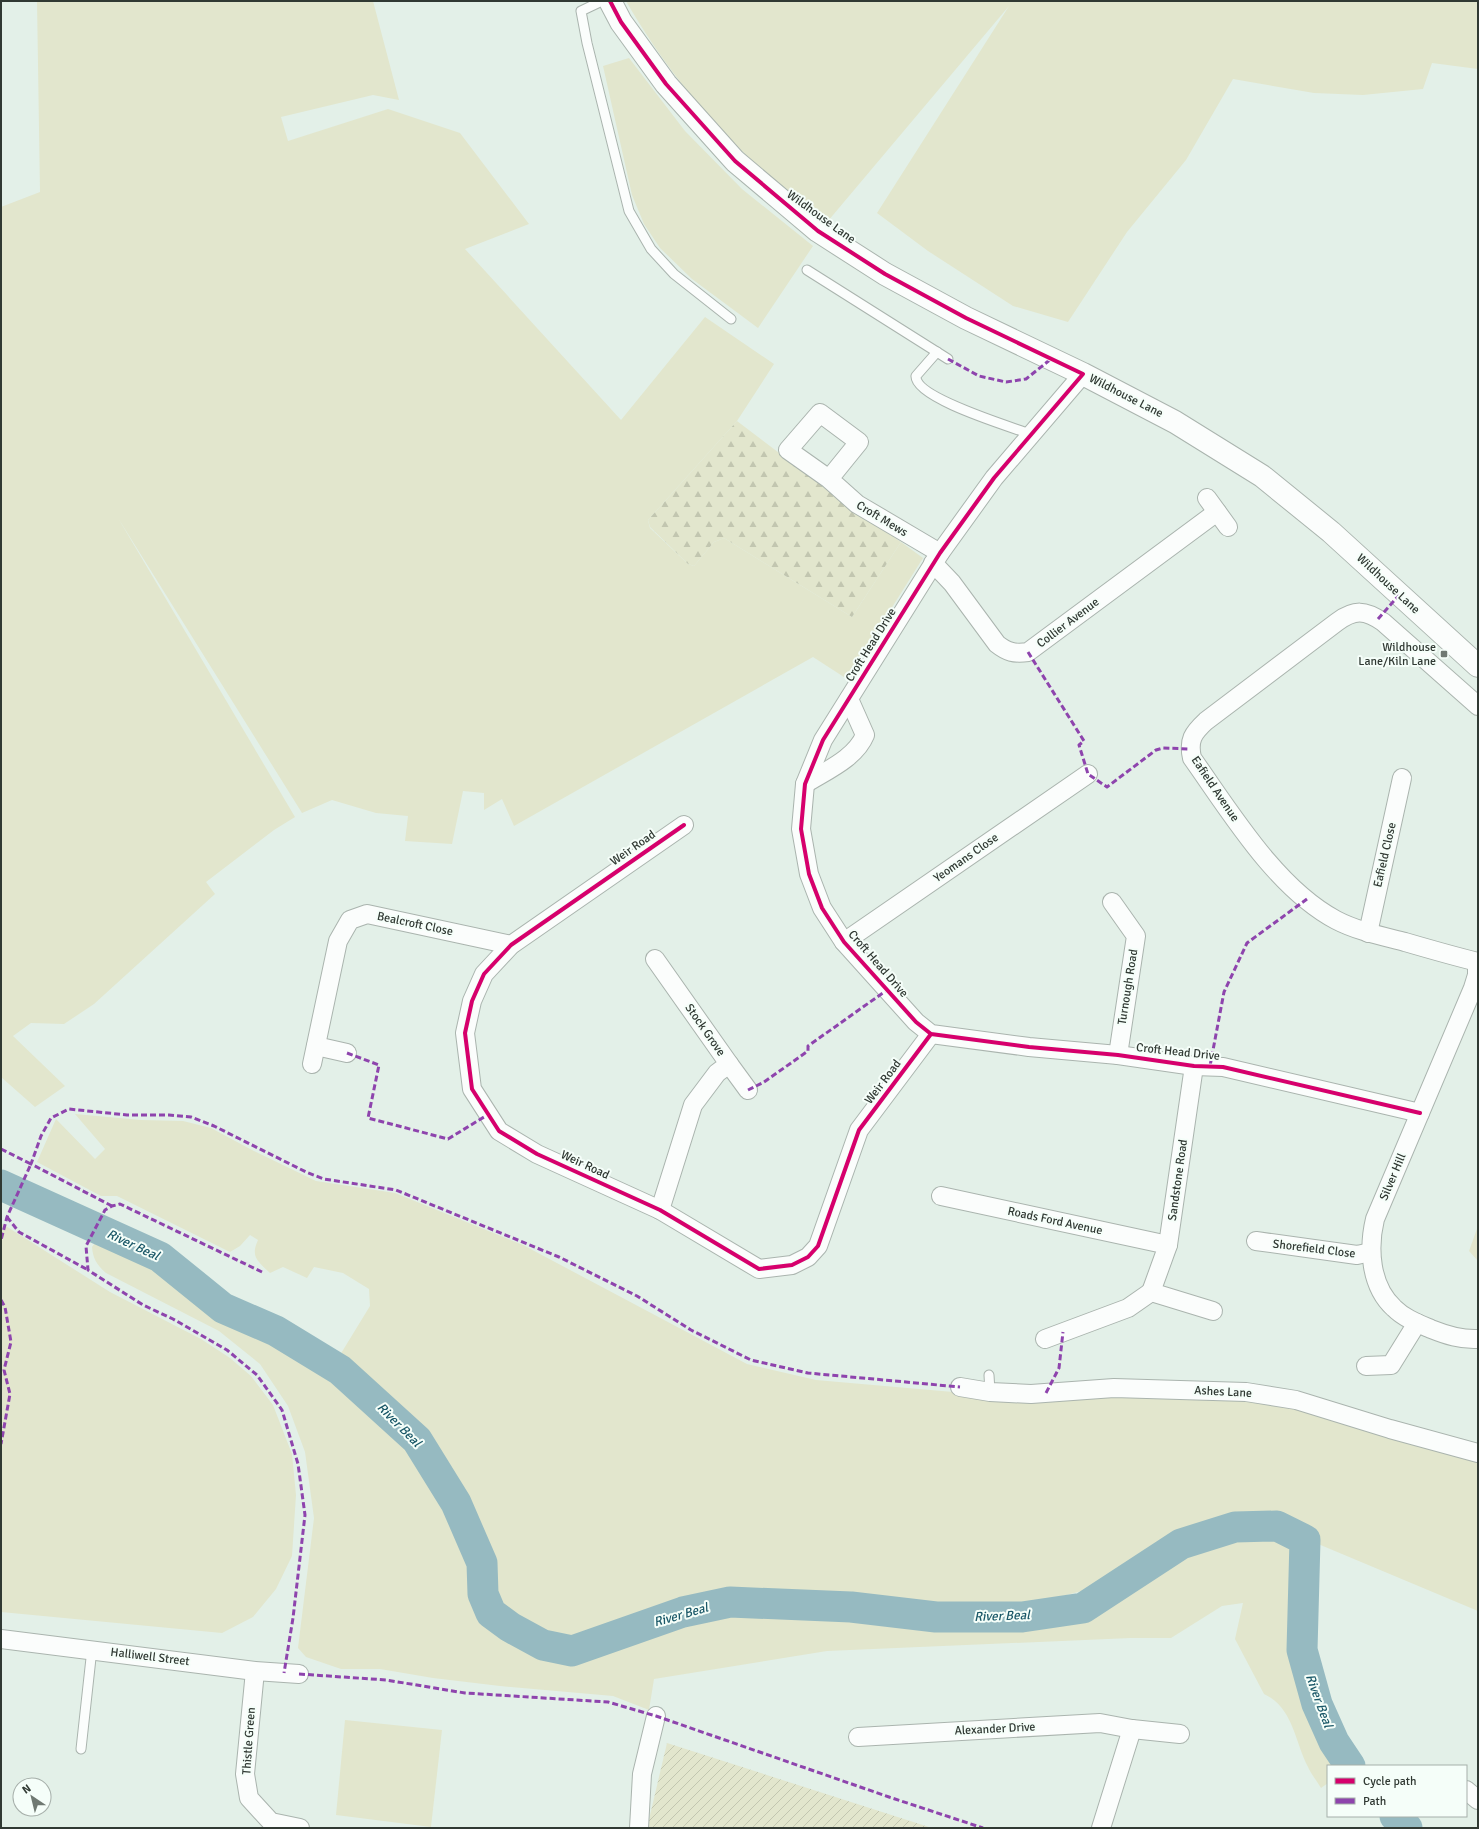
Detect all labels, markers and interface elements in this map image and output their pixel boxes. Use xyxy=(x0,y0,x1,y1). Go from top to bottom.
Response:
street label: Wildhouse Lane xyxy=(784,187,858,247)
street label: Wildhouse Lane xyxy=(1086,371,1166,421)
street label: Croft Mews xyxy=(853,498,911,540)
street label: Wildhouse Lane xyxy=(1353,551,1423,617)
street label: Collier Avenue xyxy=(1034,595,1102,651)
street label: Croft Head Drive xyxy=(842,605,900,685)
place label: Wildhouse Lane/Kiln Lane xyxy=(1358,640,1436,669)
marker: Wildhouse Lane/Kiln Lane xyxy=(1439,649,1449,659)
street label: Eafield Avenue xyxy=(1188,753,1242,825)
street label: Eafield Close xyxy=(1370,821,1400,889)
street label: Weir Road xyxy=(608,827,658,869)
street label: Yeomans Close xyxy=(931,830,1001,886)
street label: Bealcroft Close xyxy=(376,909,454,939)
street label: Croft Head Drive xyxy=(845,927,911,1001)
street label: Turnough Road xyxy=(1115,948,1141,1026)
street label: Stock Grove xyxy=(681,1001,729,1059)
street label: Croft Head Drive xyxy=(1135,1040,1221,1064)
street label: Weir Road xyxy=(861,1057,905,1107)
street label: Sandstone Road xyxy=(1165,1138,1191,1222)
street label: Weir Road xyxy=(558,1147,612,1183)
street label: Silver Hill xyxy=(1376,1151,1410,1203)
street label: Roads Ford Avenue xyxy=(1006,1204,1104,1238)
water label: River Beal xyxy=(104,1226,163,1265)
street label: Shorefield Close xyxy=(1272,1236,1356,1262)
street label: Ashes Lane xyxy=(1194,1383,1252,1401)
water label: River Beal xyxy=(374,1400,425,1451)
water label: River Beal xyxy=(652,1599,711,1630)
water label: River Beal xyxy=(974,1607,1031,1625)
street label: Halliwell Street xyxy=(110,1645,190,1669)
water label: River Beal xyxy=(1302,1672,1336,1731)
street label: Thistle Green xyxy=(239,1707,259,1775)
street label: Alexander Drive xyxy=(954,1719,1036,1739)
legend xyxy=(1327,1765,1467,1817)
text: Cycle path xyxy=(1363,1774,1416,1789)
north arrow xyxy=(12,1777,52,1817)
text: N xyxy=(20,1782,33,1797)
text: Path xyxy=(1363,1794,1386,1809)

